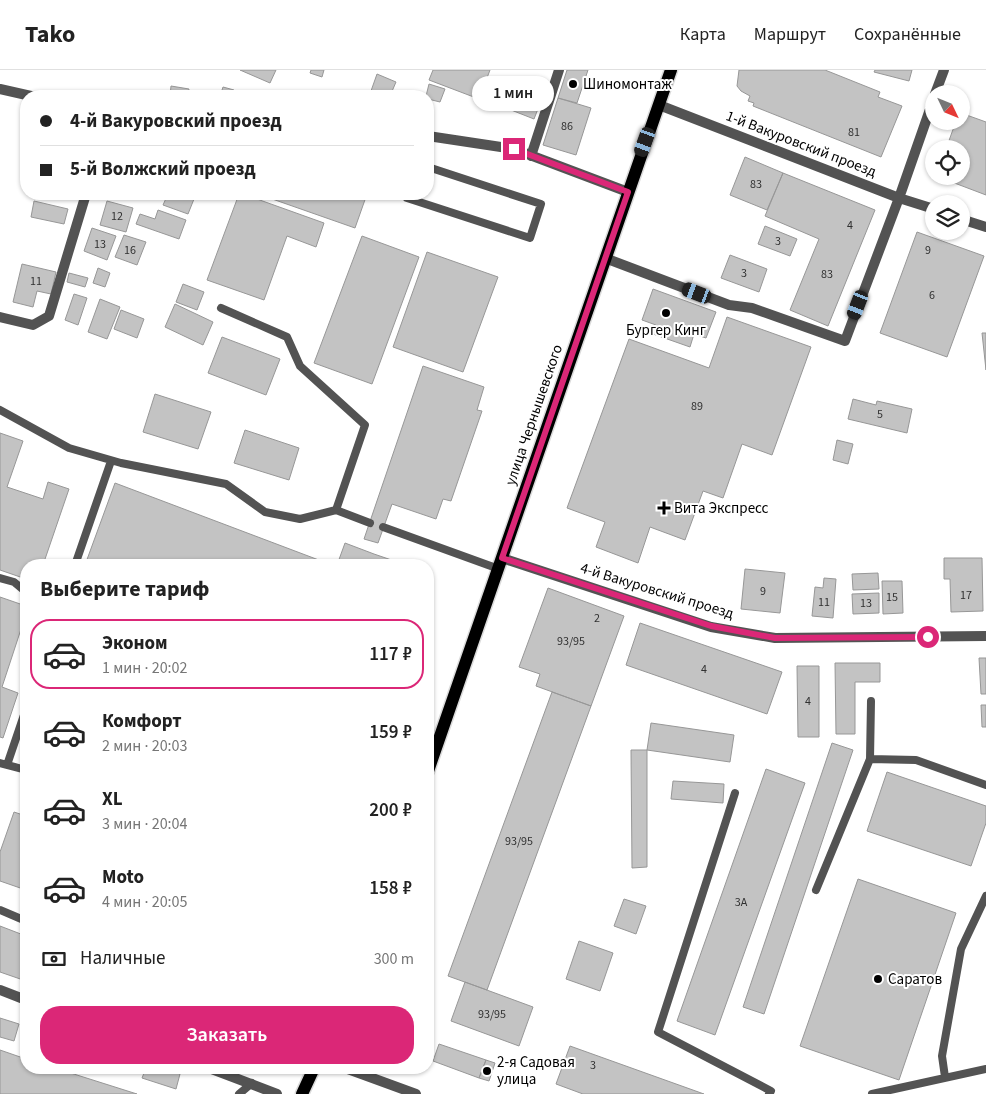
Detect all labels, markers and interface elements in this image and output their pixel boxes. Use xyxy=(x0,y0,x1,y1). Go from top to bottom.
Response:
text: Tako xyxy=(25,17,75,52)
text: Карта xyxy=(680,22,726,47)
text: Маршрут xyxy=(754,22,826,47)
text: Сохранённые xyxy=(854,22,961,47)
place label: Шиномонтаж xyxy=(583,74,672,95)
callout: 1 мин xyxy=(473,77,555,112)
marker: Шиномонтаж xyxy=(567,78,579,90)
text: 1 мин xyxy=(493,82,533,104)
north arrow xyxy=(925,85,970,130)
map controls xyxy=(925,85,970,240)
street label: 1-й Вакуровский проезд xyxy=(723,106,879,182)
text: 4-й Вакуровский проезд xyxy=(70,108,282,135)
house number: 86 xyxy=(561,118,573,135)
house number: 81 xyxy=(848,124,860,141)
car xyxy=(632,125,657,159)
route end xyxy=(503,138,525,160)
button: locate xyxy=(925,140,970,185)
text: 5-й Волжский проезд xyxy=(70,156,256,183)
house number: 83 xyxy=(750,176,762,193)
button: layers xyxy=(925,195,970,240)
house number: 12 xyxy=(111,208,123,225)
house number: 4 xyxy=(847,217,853,234)
house number: 3 xyxy=(775,233,781,250)
house number: 13 xyxy=(94,236,106,253)
house number: 16 xyxy=(124,242,136,259)
house number: 9 xyxy=(925,242,931,259)
house number: 3 xyxy=(741,265,747,282)
house number: 83 xyxy=(821,266,833,283)
house number: 11 xyxy=(30,273,42,290)
car xyxy=(680,281,713,305)
house number: 6 xyxy=(929,287,935,304)
car xyxy=(845,288,870,322)
marker: Бургер Кинг xyxy=(660,307,672,319)
place label: Бургер Кинг xyxy=(626,320,706,341)
street label: улица Чернышевского xyxy=(500,342,568,488)
house number: 89 xyxy=(691,398,703,415)
house number: 5 xyxy=(877,406,883,423)
place label: Вита Экспресс xyxy=(674,498,769,519)
marker: Вита Экспресс xyxy=(658,502,670,514)
street label: 4-й Вакуровский проезд xyxy=(578,558,736,624)
text: Выберите тариф xyxy=(40,573,210,605)
house number: 9 xyxy=(760,583,766,600)
house number: 17 xyxy=(960,587,972,604)
house number: 15 xyxy=(886,589,898,606)
house number: 11 xyxy=(818,594,830,611)
house number: 13 xyxy=(860,595,872,612)
house number: 2 xyxy=(594,610,600,627)
route start xyxy=(917,626,939,648)
text: Эконом xyxy=(102,630,168,657)
icon: car xyxy=(42,632,87,677)
house number: 93/95 xyxy=(557,633,585,650)
text: 117 ₽ xyxy=(369,641,412,668)
text: 1 мин · 20:02 xyxy=(102,657,188,679)
house number: 4 xyxy=(701,661,707,678)
house number: 4 xyxy=(805,693,811,710)
text: Комфорт xyxy=(102,708,182,735)
icon: car xyxy=(42,710,87,755)
text: 159 ₽ xyxy=(369,719,412,746)
text: 2 мин · 20:03 xyxy=(102,735,188,757)
text: XL xyxy=(102,786,123,813)
icon: car xyxy=(42,788,87,833)
text: 200 ₽ xyxy=(369,797,412,824)
text: 3 мин · 20:04 xyxy=(102,813,188,835)
house number: 93/95 xyxy=(505,833,533,850)
text: Moto xyxy=(102,864,144,891)
icon: car xyxy=(42,866,87,911)
text: 158 ₽ xyxy=(369,875,412,902)
text: 4 мин · 20:05 xyxy=(102,891,188,913)
house number: 3А xyxy=(735,894,748,911)
icon: cash xyxy=(40,945,68,973)
text: Наличные xyxy=(80,945,165,972)
text: 300 m xyxy=(374,948,414,970)
place label: Саратов xyxy=(888,969,942,990)
marker: Саратов xyxy=(872,973,884,985)
button: Заказать xyxy=(40,1006,414,1064)
house number: 93/95 xyxy=(478,1006,506,1023)
place label: 2-я Садовая улица xyxy=(497,1052,575,1090)
house number: 3 xyxy=(590,1057,596,1074)
marker: 2-я Садовая улица xyxy=(481,1065,493,1077)

